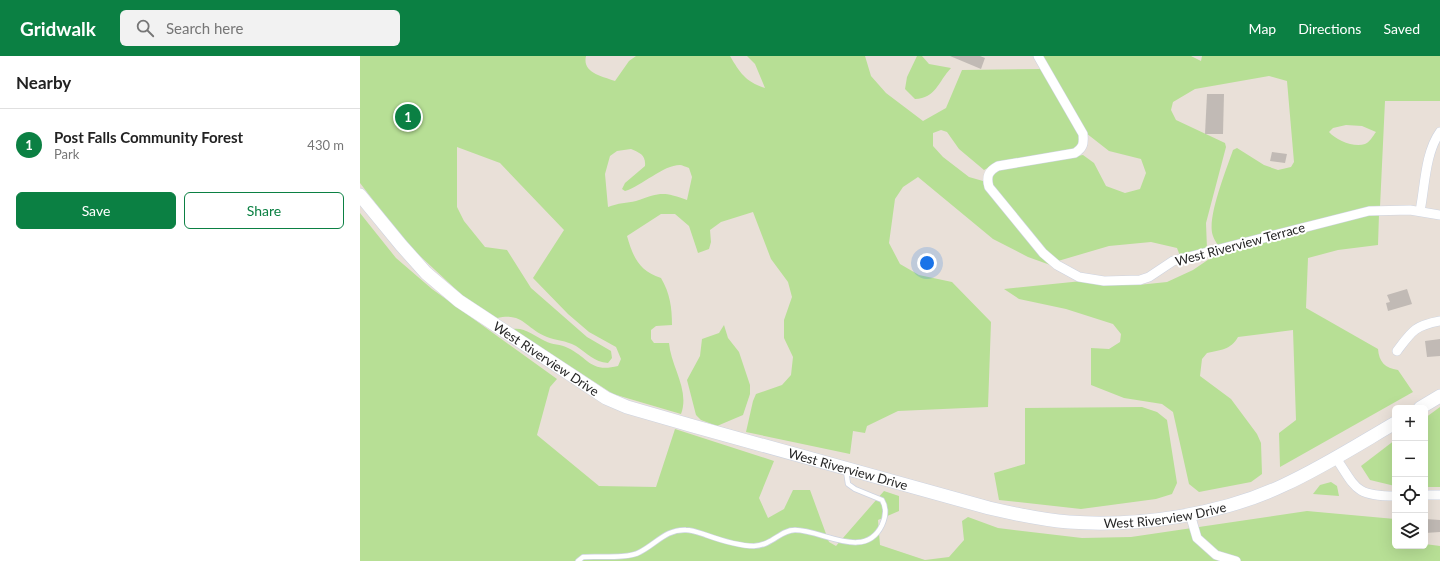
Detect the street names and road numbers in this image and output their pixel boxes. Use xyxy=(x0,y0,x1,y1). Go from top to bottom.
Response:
street label: West Riverview Terrace xyxy=(1173,219,1307,269)
street label: West Riverview Drive xyxy=(490,318,602,399)
street label: West Riverview Drive xyxy=(786,445,910,493)
street label: West Riverview Drive xyxy=(1103,499,1228,531)

